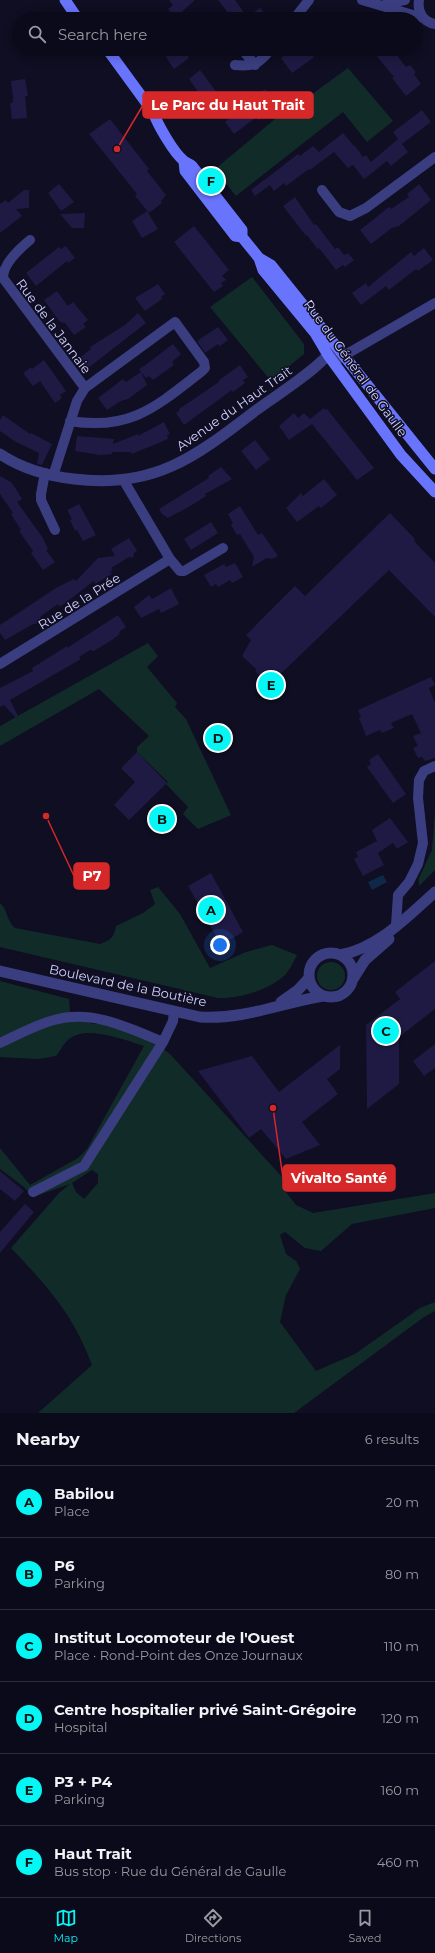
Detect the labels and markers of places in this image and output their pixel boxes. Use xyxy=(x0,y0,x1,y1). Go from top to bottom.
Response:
callout: Le Parc du Haut Trait xyxy=(143,92,313,118)
pin: F xyxy=(198,166,224,196)
pin: E xyxy=(258,670,284,700)
pin: D xyxy=(205,723,231,753)
pin: B xyxy=(149,804,175,834)
callout: P7 xyxy=(74,863,109,889)
pin: A xyxy=(198,895,224,925)
pin: C xyxy=(373,1016,399,1046)
callout: Vivalto Santé xyxy=(283,1165,395,1191)

